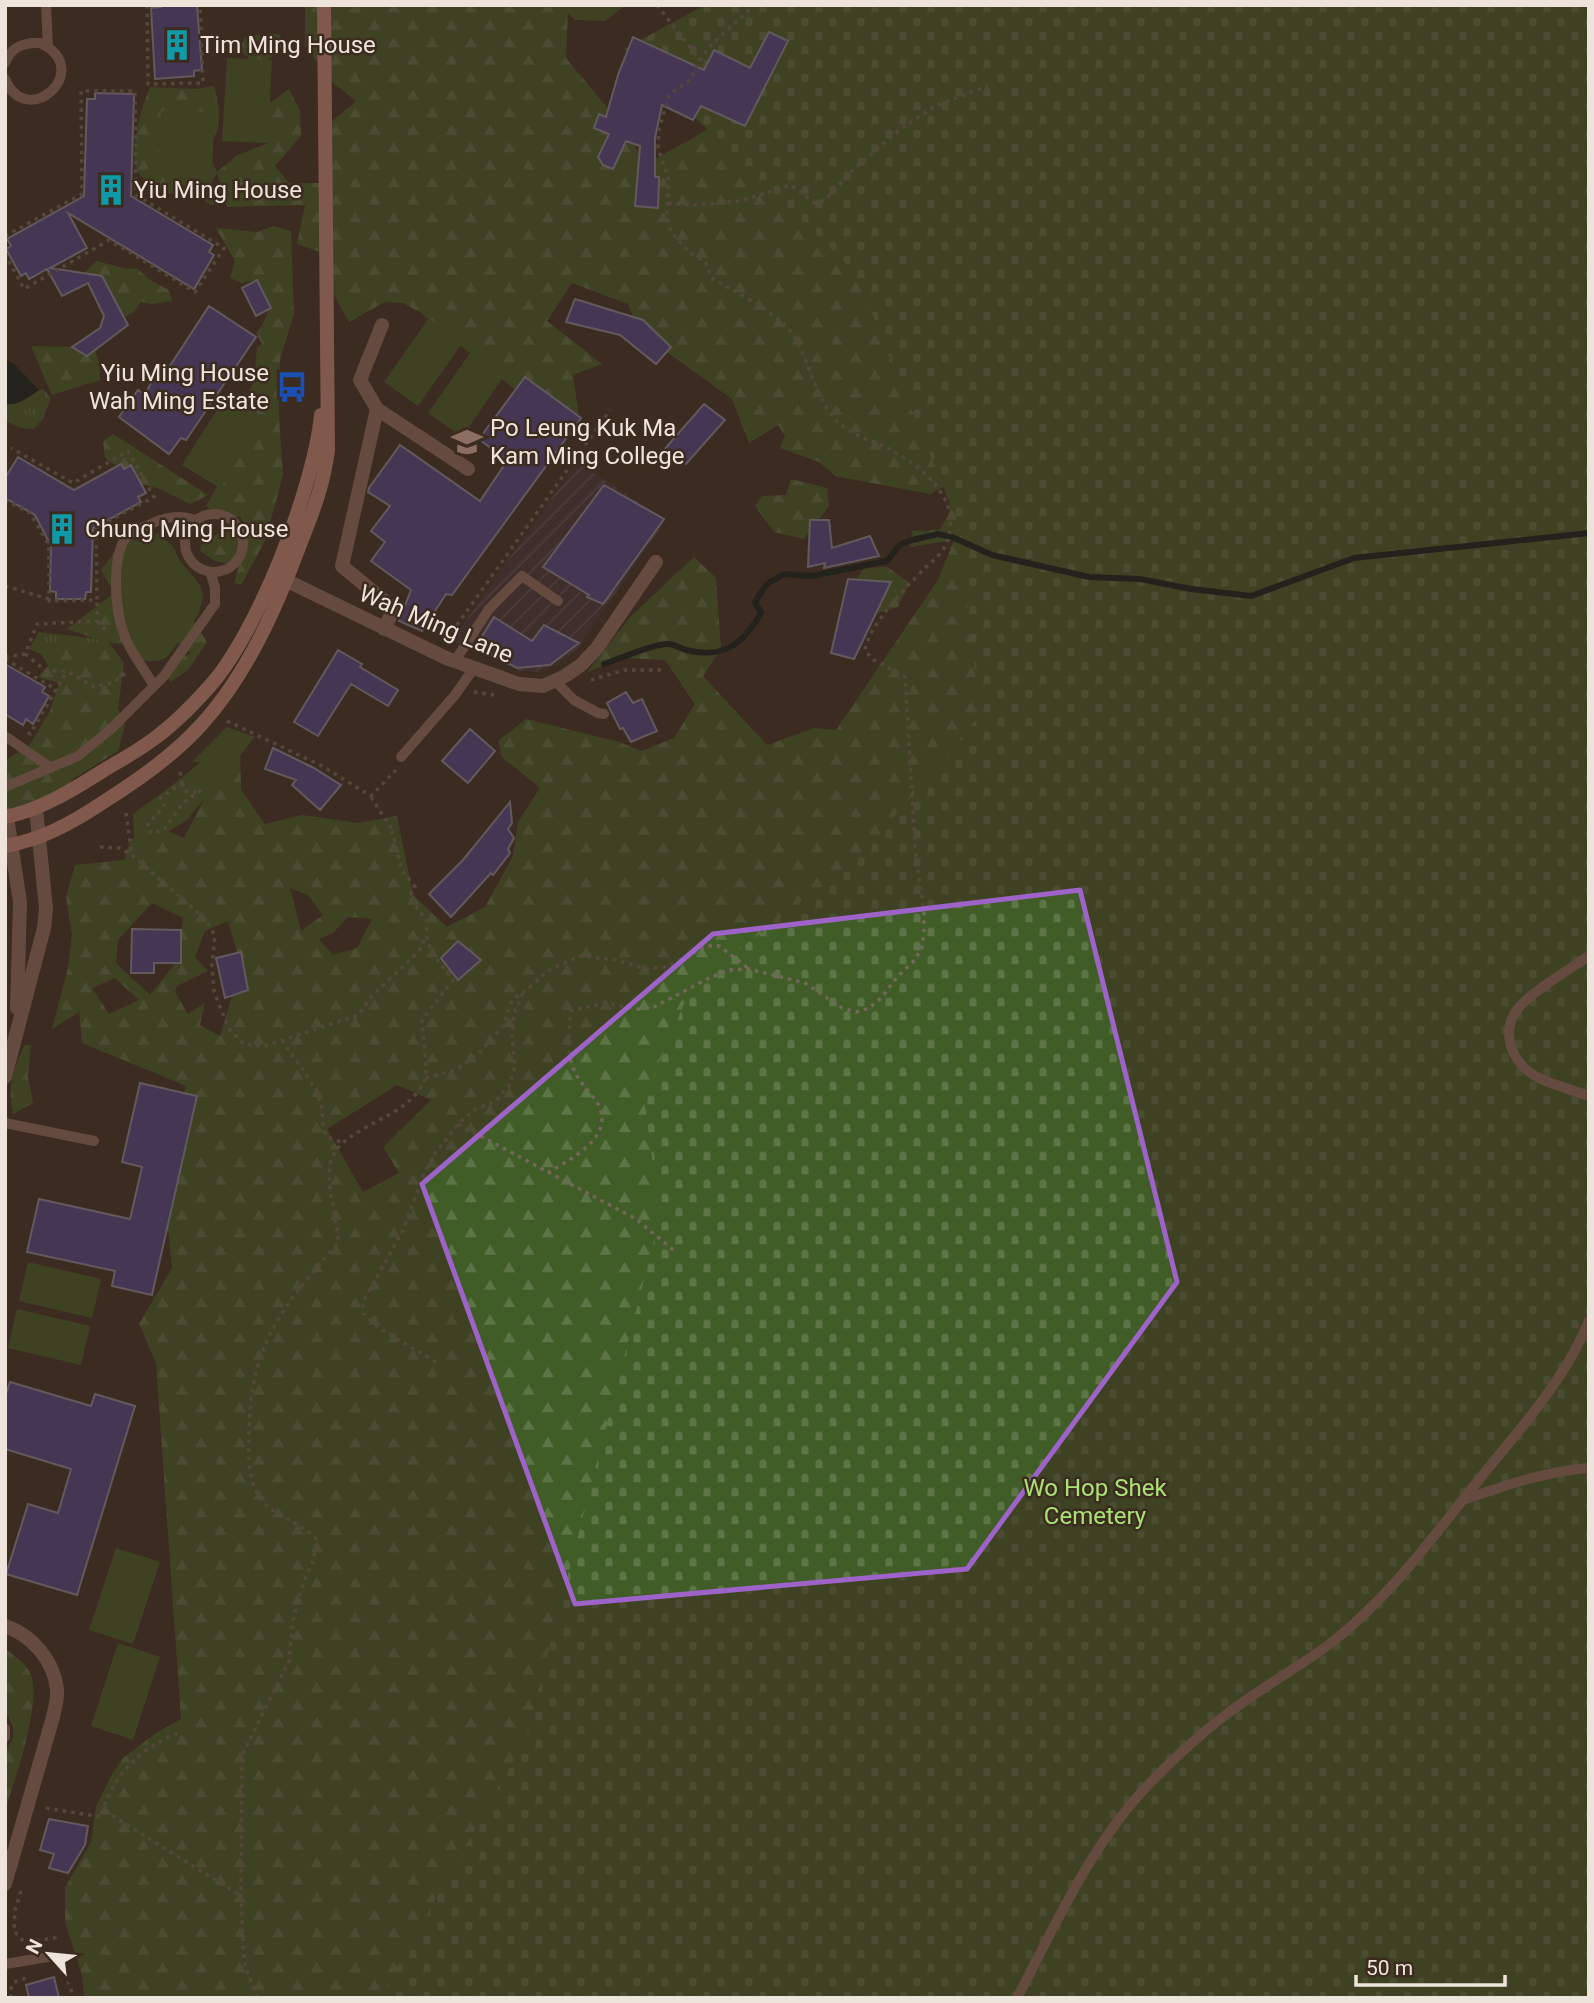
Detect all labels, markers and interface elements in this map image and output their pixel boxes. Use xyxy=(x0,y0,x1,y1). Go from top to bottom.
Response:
building icon: Tim Ming House xyxy=(160,28,194,62)
place label: Tim Ming House xyxy=(200,31,376,59)
building icon: Yiu Ming House xyxy=(94,173,128,207)
place label: Yiu Ming House xyxy=(134,176,302,204)
place label: Yiu Ming House Wah Ming Estate xyxy=(89,359,269,415)
bus stop icon: Yiu Ming House Wah Ming Estate xyxy=(275,370,309,404)
place label: Po Leung Kuk Ma Kam Ming College xyxy=(490,414,685,470)
school or university icon: Po Leung Kuk Ma Kam Ming College xyxy=(450,425,484,459)
building icon: Chung Ming House xyxy=(45,512,79,546)
place label: Chung Ming House xyxy=(85,515,288,543)
street label: Wah Ming Lane xyxy=(355,579,517,669)
park label: Wo Hop Shek Cemetery xyxy=(1023,1474,1167,1530)
north arrow xyxy=(14,1919,84,1989)
text: N xyxy=(21,1935,48,1958)
scale bar xyxy=(1356,1944,1505,1988)
text: 50 m xyxy=(1366,1956,1413,1980)

